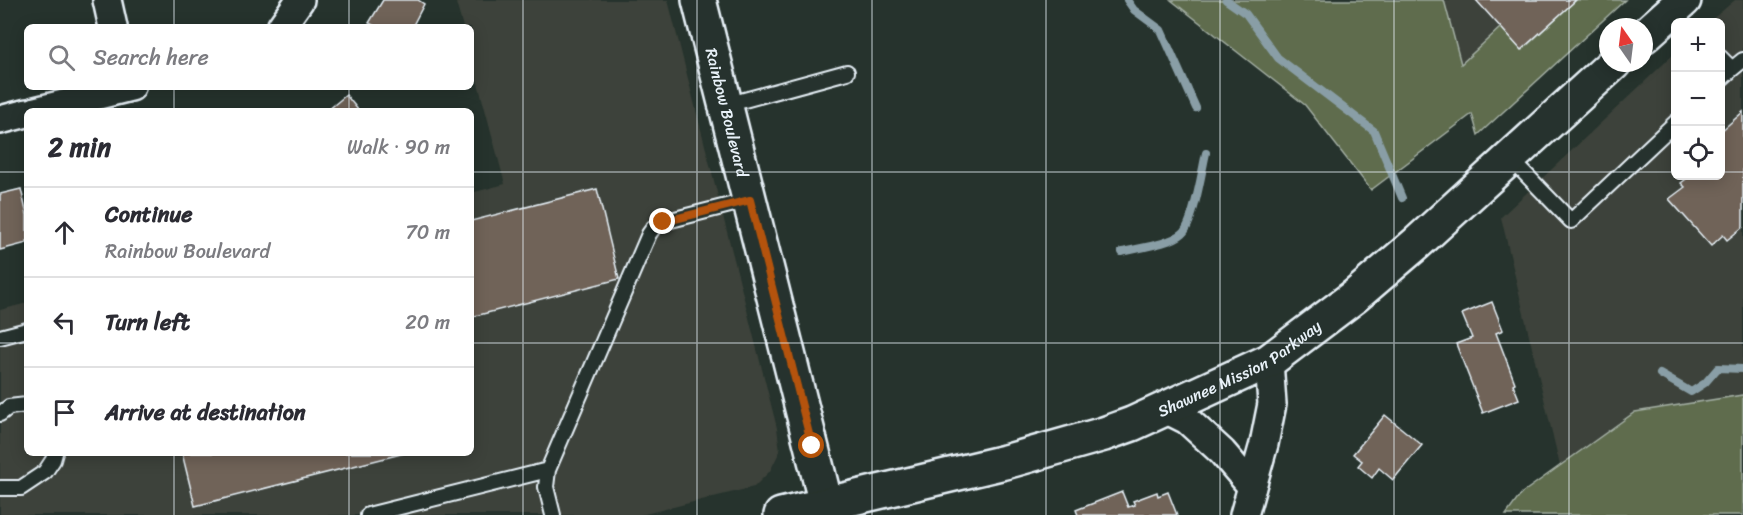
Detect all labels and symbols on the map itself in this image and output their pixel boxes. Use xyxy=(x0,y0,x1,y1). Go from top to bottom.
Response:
north arrow xyxy=(1599,18,1653,72)
street label: Rainbow Boulevard xyxy=(697,45,757,182)
route end xyxy=(649,208,675,234)
street label: Shawnee Mission Parkway xyxy=(1153,312,1328,425)
route start xyxy=(798,432,824,458)

